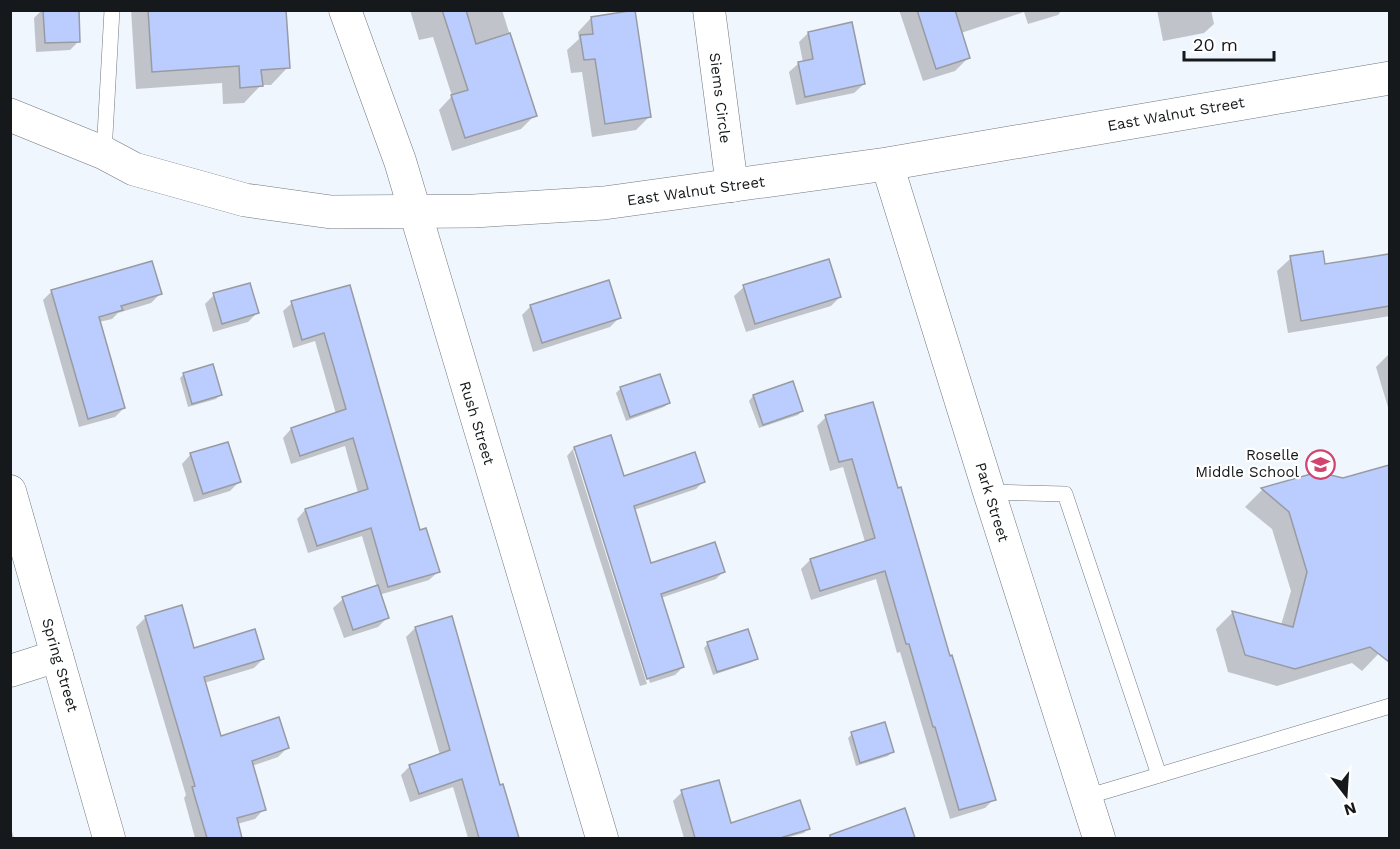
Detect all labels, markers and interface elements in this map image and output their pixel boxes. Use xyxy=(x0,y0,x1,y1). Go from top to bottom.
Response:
scale bar xyxy=(1184,24,1274,62)
text: 20 m xyxy=(1193,34,1238,55)
street label: Siems Circle xyxy=(706,52,734,144)
street label: East Walnut Street xyxy=(1106,93,1247,135)
street label: East Walnut Street xyxy=(626,172,767,210)
street label: Rush Street xyxy=(456,379,498,468)
place label: Roselle Middle School xyxy=(1195,446,1299,481)
school or university icon: Roselle Middle School xyxy=(1304,448,1336,480)
street label: Park Street xyxy=(971,460,1013,545)
street label: Spring Street xyxy=(38,616,82,715)
north arrow xyxy=(1316,765,1376,825)
text: N xyxy=(1342,798,1359,820)

